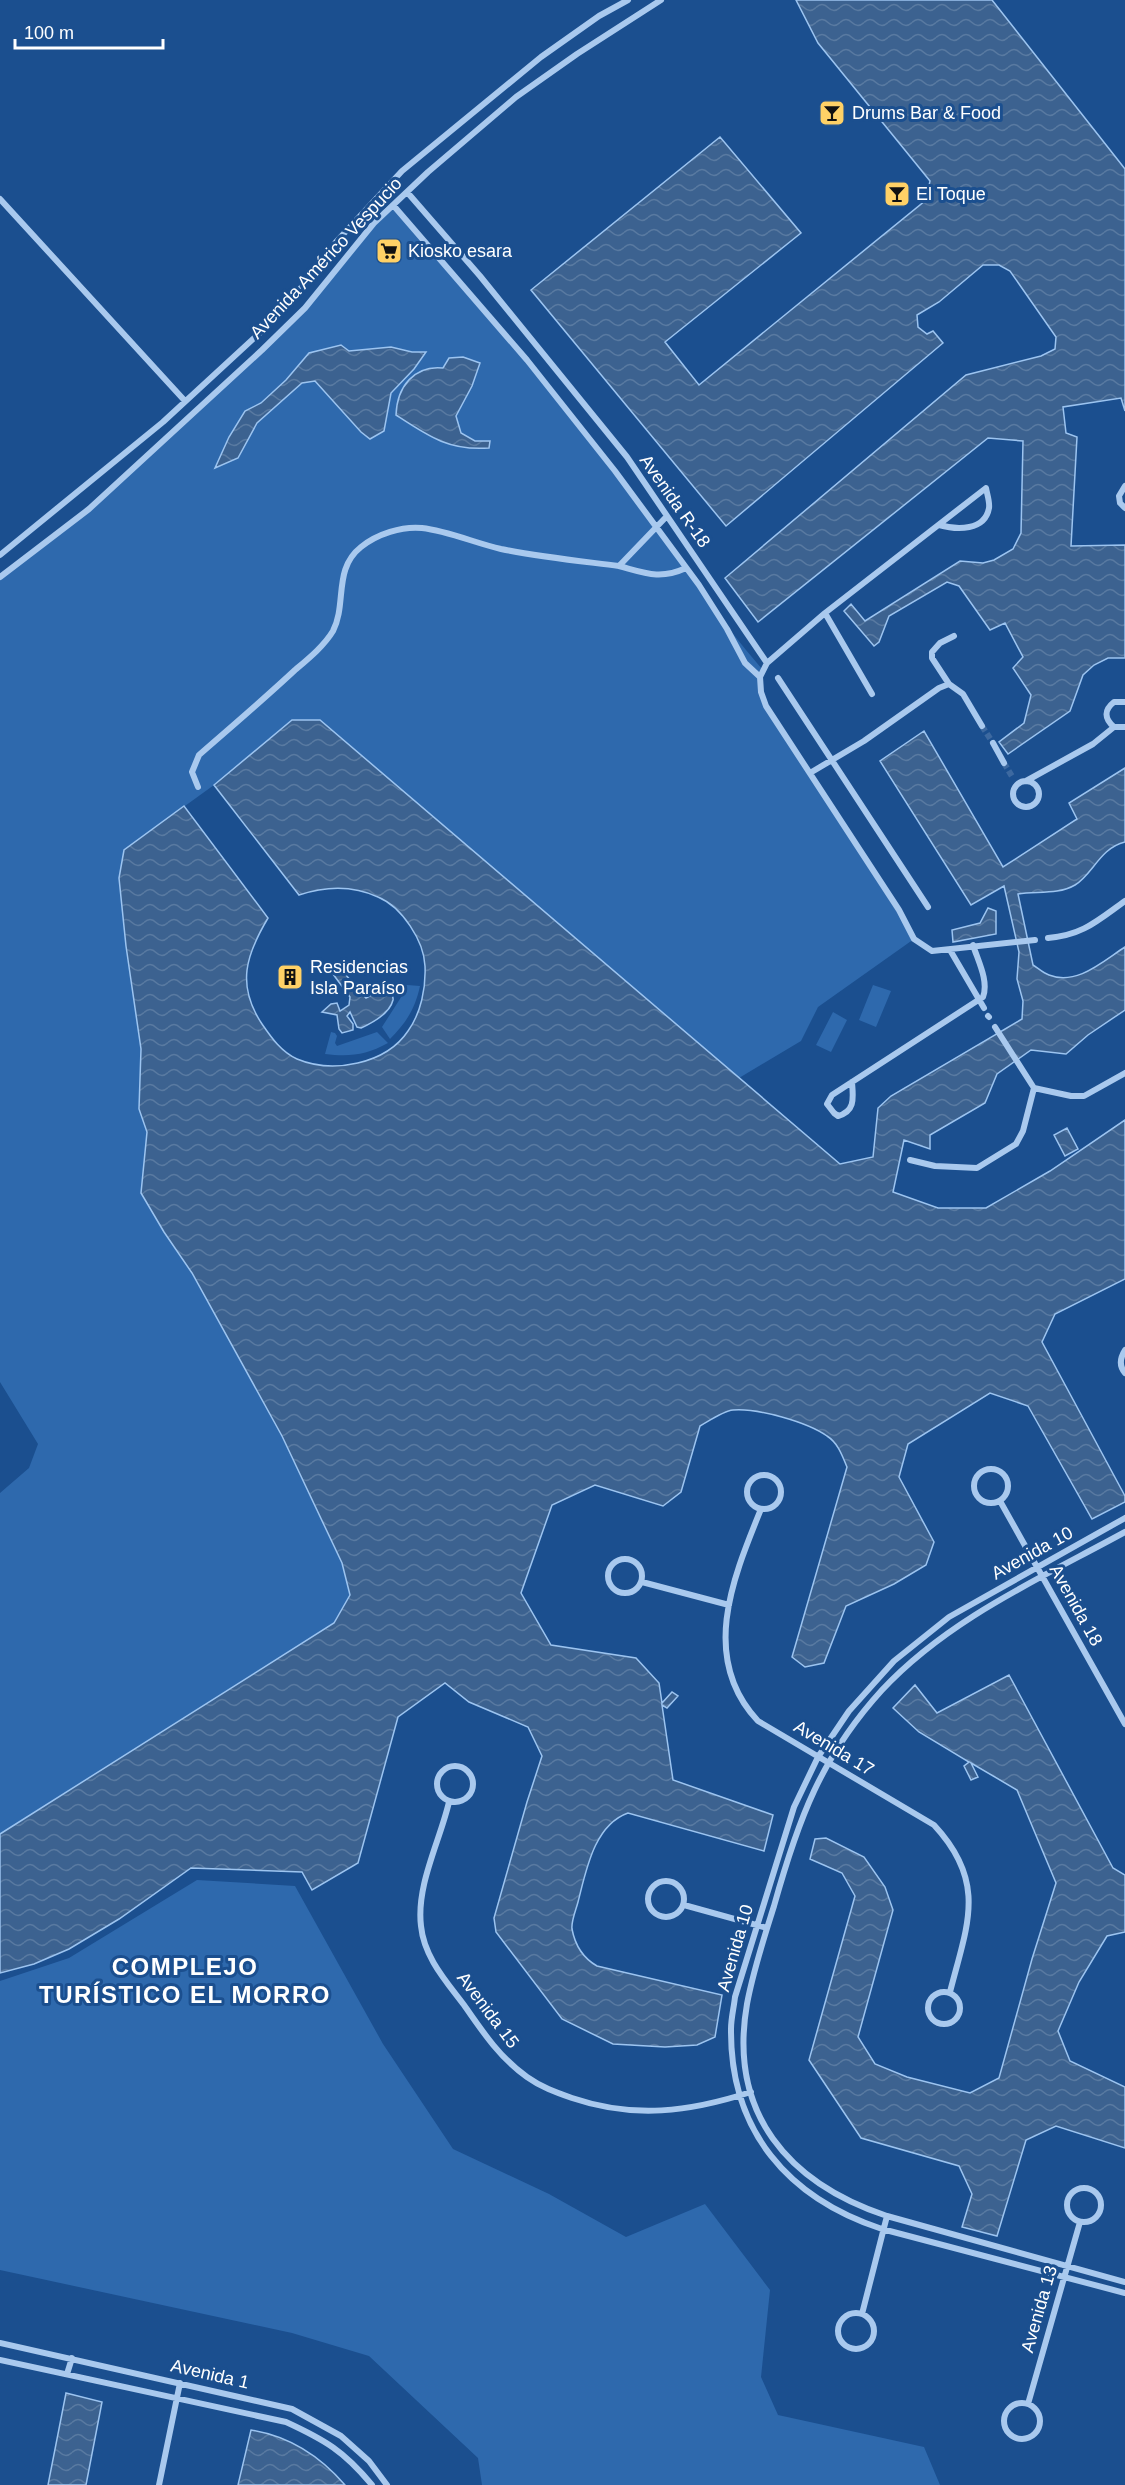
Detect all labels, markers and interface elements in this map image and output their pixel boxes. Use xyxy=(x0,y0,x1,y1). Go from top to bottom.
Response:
scale bar xyxy=(15,12,164,50)
text: 100 m xyxy=(24,23,74,43)
bar icon: Drums Bar & Food xyxy=(817,98,847,128)
place label: Drums Bar & Food xyxy=(852,103,1001,123)
street label: Avenida Américo Vespucio xyxy=(246,173,406,343)
bar icon: El Toque xyxy=(882,179,912,209)
place label: El Toque xyxy=(916,184,986,204)
supermarket icon: Kiosko esara xyxy=(374,236,404,266)
place label: Kiosko esara xyxy=(408,241,513,261)
street label: Avenida R-18 xyxy=(636,451,714,551)
place label: Residencias Isla Paraíso xyxy=(310,957,408,998)
building icon: Residencias Isla Paraíso xyxy=(275,962,305,992)
street label: Avenida 10 xyxy=(988,1522,1076,1584)
street label: Avenida 18 xyxy=(1045,1561,1107,1649)
street label: Avenida 17 xyxy=(790,1716,878,1780)
street label: Avenida 10 xyxy=(713,1902,757,1994)
district label: COMPLEJO TURÍSTICO EL MORRO xyxy=(39,1953,331,2008)
street label: Avenida 15 xyxy=(453,1968,523,2052)
street label: Avenida 13 xyxy=(1017,2263,1061,2355)
street label: Avenida 1 xyxy=(169,2355,251,2393)

